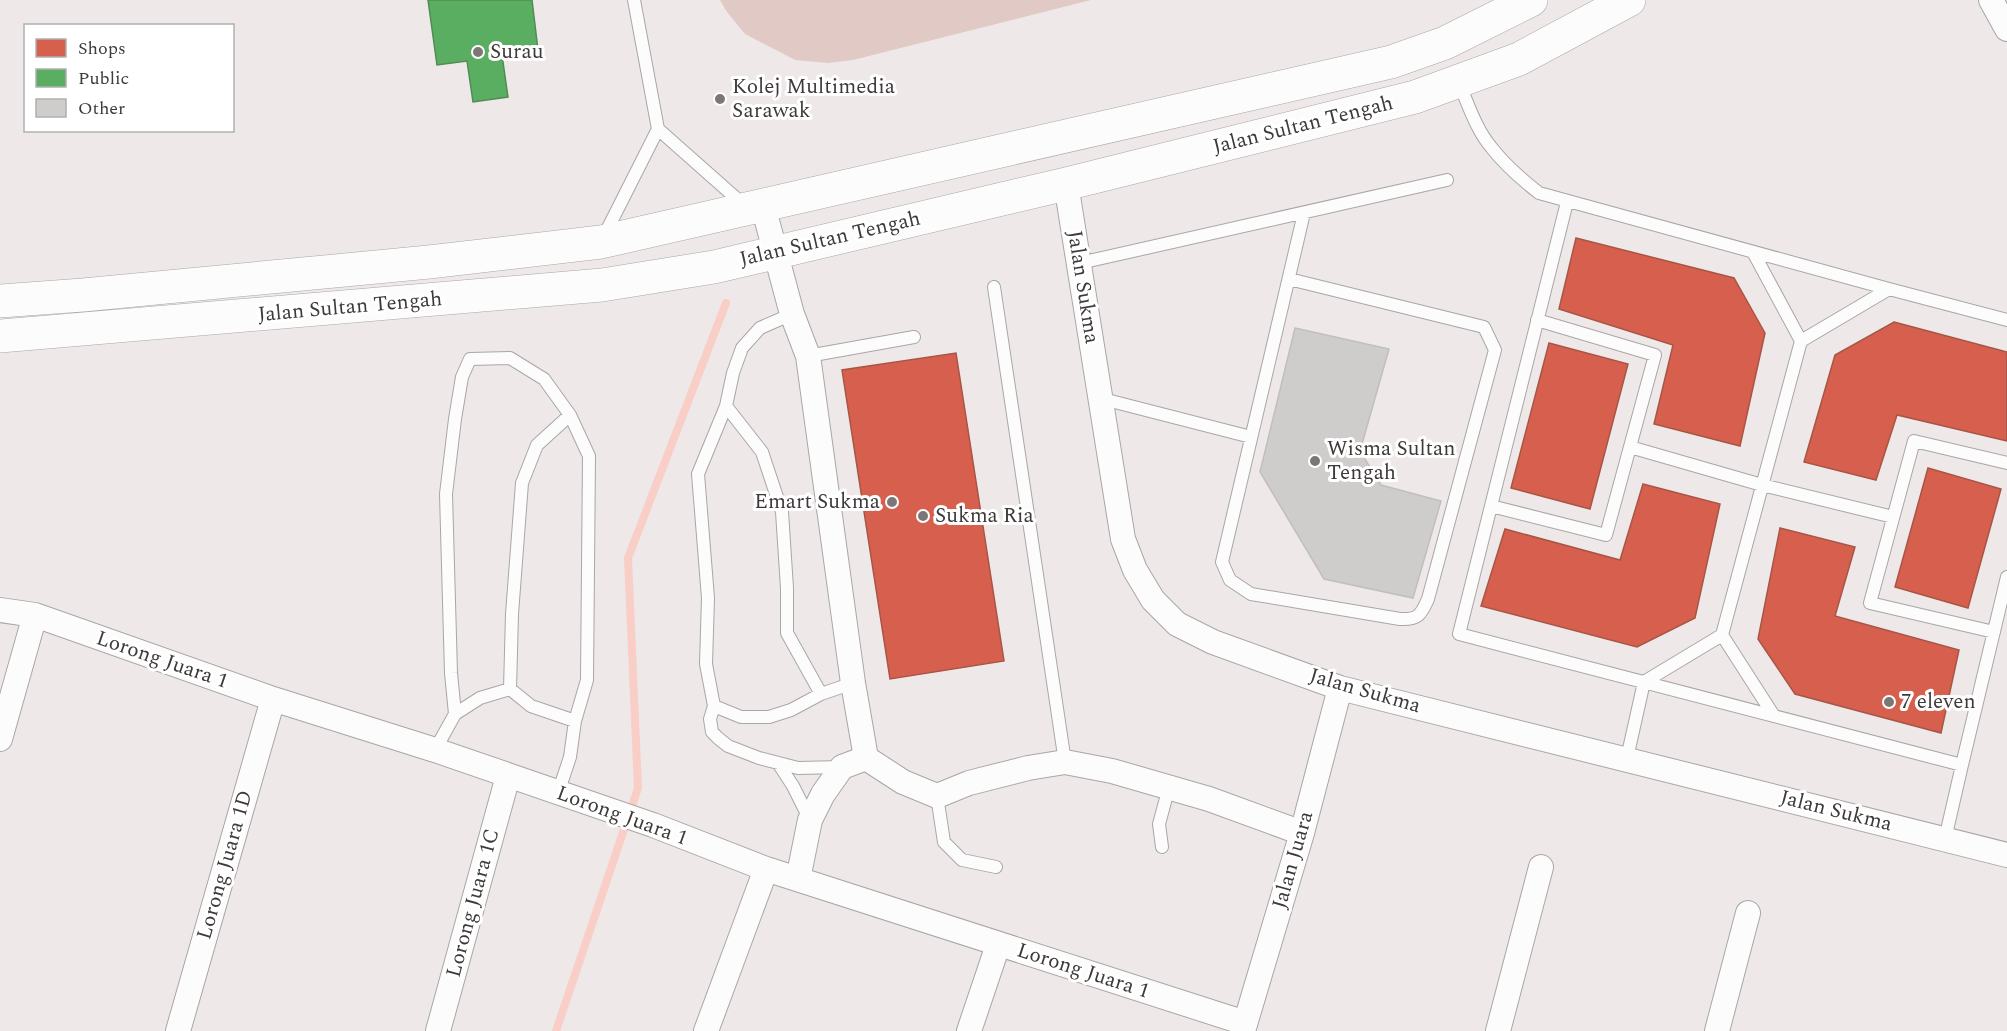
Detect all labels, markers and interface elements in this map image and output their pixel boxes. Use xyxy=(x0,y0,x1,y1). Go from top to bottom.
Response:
legend xyxy=(24,24,234,132)
text: Shops xyxy=(78,35,126,62)
place label: Surau xyxy=(490,36,544,68)
marker: Surau xyxy=(471,45,485,59)
text: Public xyxy=(78,65,129,92)
place label: Kolej Multimedia Sarawak xyxy=(732,71,896,127)
street label: Jalan Sultan Tengah xyxy=(1209,87,1397,163)
marker: Kolej Multimedia Sarawak xyxy=(713,92,727,106)
text: Other xyxy=(78,95,125,122)
street label: Jalan Sultan Tengah xyxy=(736,203,924,275)
street label: Jalan Sukma xyxy=(1058,228,1108,347)
street label: Jalan Sultan Tengah xyxy=(256,283,444,331)
place label: Wisma Sultan Tengah xyxy=(1327,433,1456,489)
marker: Wisma Sultan Tengah xyxy=(1308,454,1322,468)
place label: Emart Sukma xyxy=(754,486,881,518)
marker: Emart Sukma xyxy=(885,495,899,509)
place label: Sukma Ria xyxy=(935,500,1035,532)
marker: Sukma Ria xyxy=(916,509,930,523)
street label: Lorong Juara 1 xyxy=(92,622,232,698)
street label: Jalan Sukma xyxy=(1306,660,1425,722)
place label: 7 eleven xyxy=(1901,686,1976,718)
marker: 7 eleven xyxy=(1882,695,1896,709)
street label: Lorong Juara 1 xyxy=(552,777,692,855)
street label: Jalan Sukma xyxy=(1777,782,1896,841)
street label: Lorong Juara 1D xyxy=(188,787,262,943)
street label: Jalan Juara xyxy=(1264,807,1322,913)
street label: Lorong Juara 1C xyxy=(438,825,508,981)
street label: Lorong Juara 1 xyxy=(1013,935,1153,1007)

